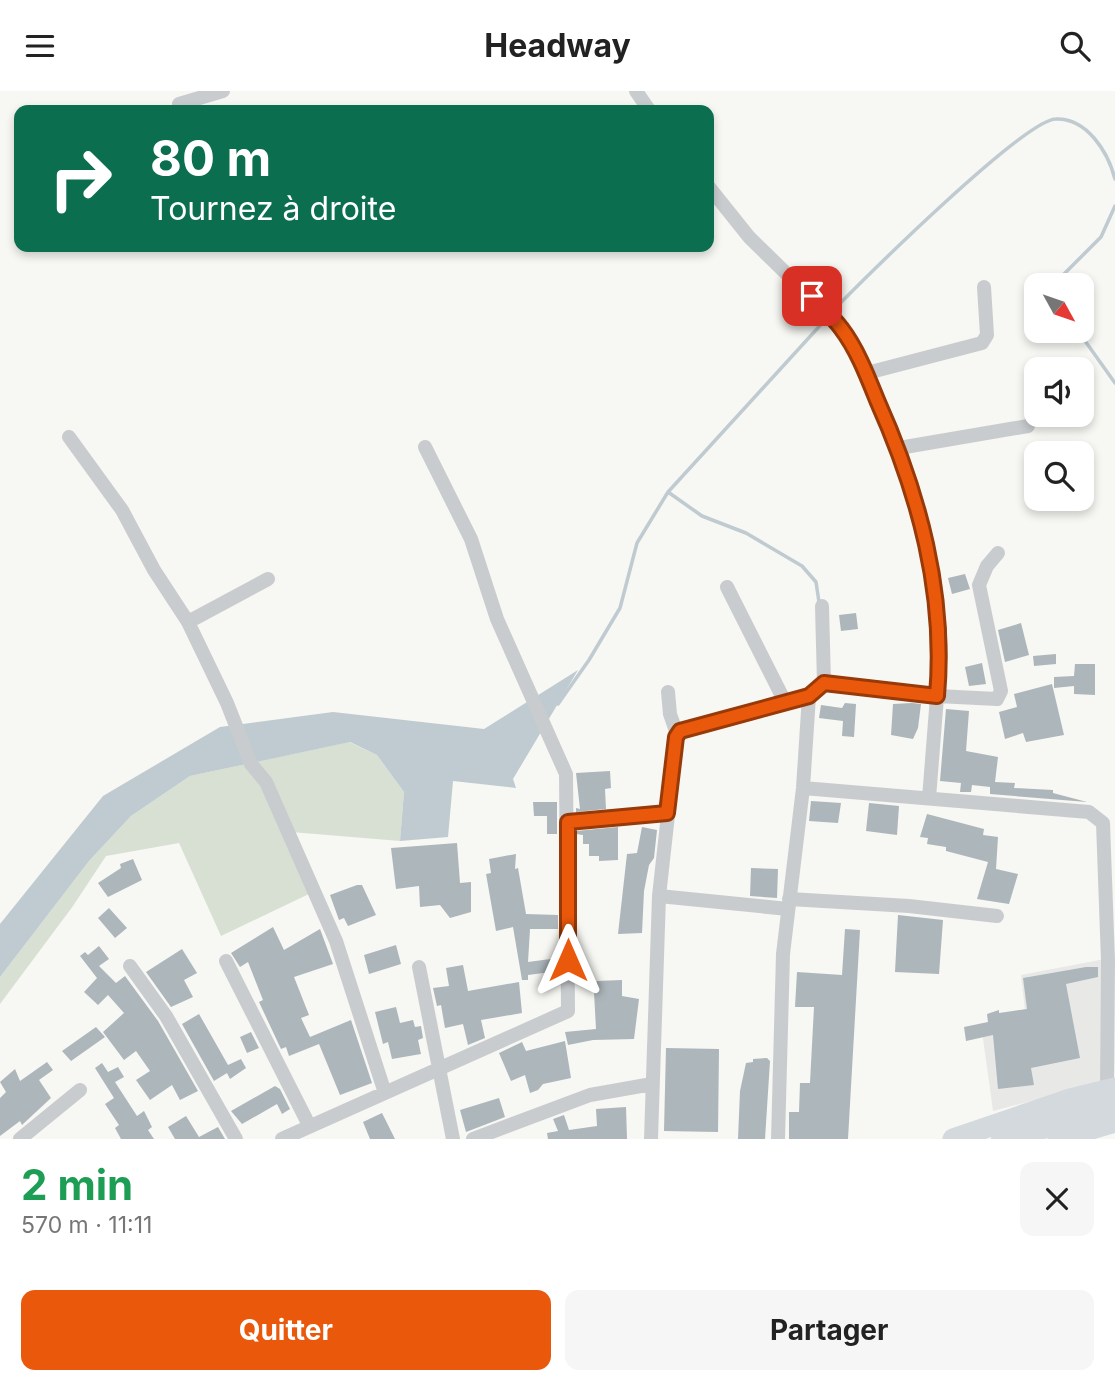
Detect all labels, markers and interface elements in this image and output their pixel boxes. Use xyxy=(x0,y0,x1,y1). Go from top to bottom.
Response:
text: Headway xyxy=(484,26,631,65)
icon: menu xyxy=(21,27,59,65)
icon: search xyxy=(1056,27,1094,65)
text: 80 m xyxy=(150,129,271,188)
icon: right xyxy=(35,133,126,224)
text: Tournez à droite xyxy=(150,189,396,228)
pin xyxy=(782,266,842,326)
north arrow xyxy=(1024,273,1094,343)
map controls xyxy=(1024,273,1094,511)
icon: arrive xyxy=(793,277,831,315)
button: sound xyxy=(1024,357,1094,427)
button: search xyxy=(1024,441,1094,511)
position arrow xyxy=(531,923,605,997)
text: 2 min xyxy=(21,1159,133,1210)
button: close xyxy=(1020,1162,1094,1236)
text: 570 m · 11:11 xyxy=(21,1211,152,1239)
button: Quitter xyxy=(21,1290,551,1370)
button: Partager xyxy=(565,1290,1094,1370)

